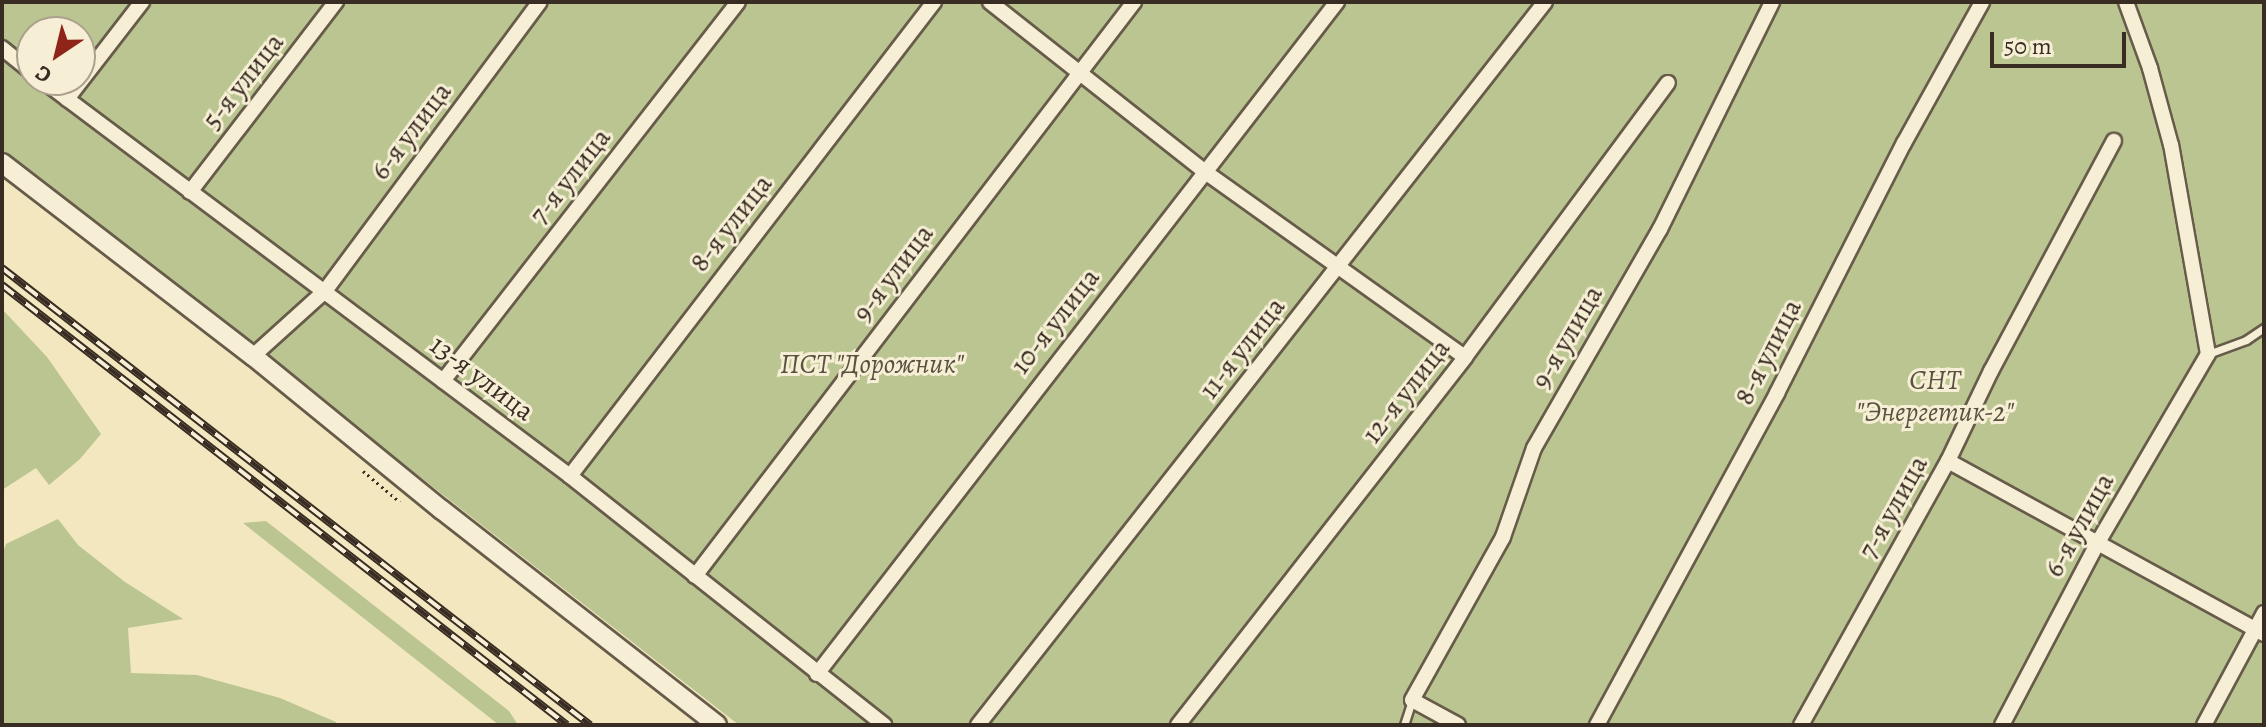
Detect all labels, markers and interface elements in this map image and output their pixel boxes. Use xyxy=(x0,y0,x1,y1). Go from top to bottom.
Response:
north arrow xyxy=(16,16,96,96)
scale bar xyxy=(1994,16,2130,66)
street label: 5-я улица xyxy=(195,26,291,136)
text: 50 m xyxy=(2004,30,2052,62)
text: С xyxy=(29,58,58,90)
street label: 6-я улица xyxy=(363,76,459,186)
street label: 7-я улица xyxy=(522,121,618,231)
street label: 8-я улица xyxy=(683,168,779,278)
street label: 9-я улица xyxy=(845,218,941,328)
street label: 10-я улица xyxy=(1003,261,1107,381)
street label: 9-я улица xyxy=(1524,280,1610,394)
street label: 11-я улица xyxy=(1192,290,1292,406)
street label: 8-я улица xyxy=(1727,293,1809,411)
street label: 13-я улица xyxy=(423,328,541,428)
street label: 12-я улица xyxy=(1355,332,1457,450)
park label: ПСТ "Дорожник" xyxy=(780,347,964,381)
park label: СHТ "Энергетик-2" xyxy=(1856,363,2014,429)
street label: 7-я улица xyxy=(1851,450,1935,564)
street label: 6-я улица xyxy=(2037,467,2121,583)

